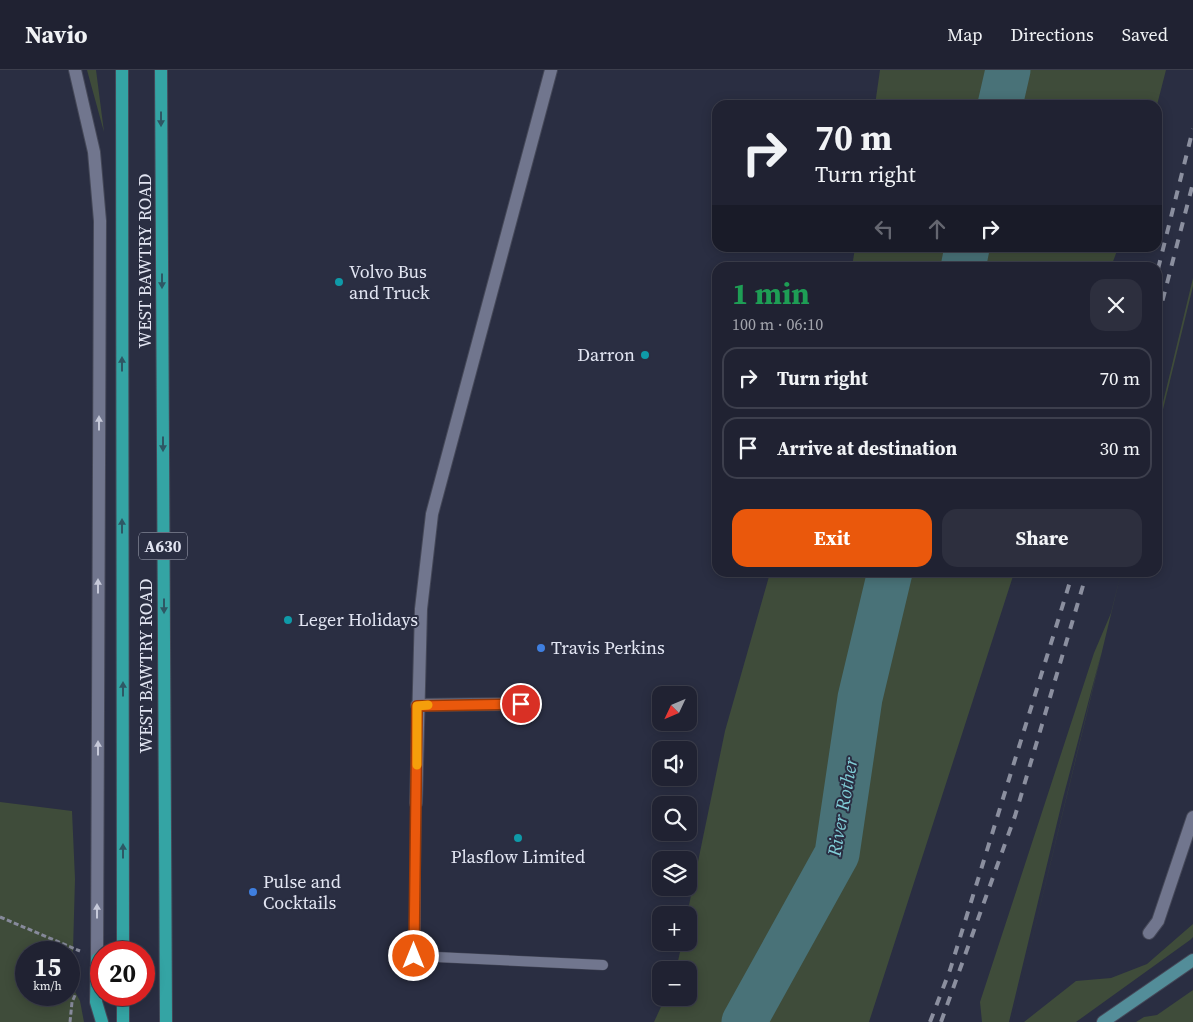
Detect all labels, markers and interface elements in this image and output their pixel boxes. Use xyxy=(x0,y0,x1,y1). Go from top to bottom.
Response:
text: Navio xyxy=(25,18,88,51)
text: Map xyxy=(947,22,983,47)
text: Directions xyxy=(1011,22,1094,47)
text: Saved xyxy=(1122,22,1168,47)
one-way arrow xyxy=(157,111,165,127)
text: 70 m xyxy=(815,114,892,162)
icon: right xyxy=(732,120,797,185)
text: Turn right xyxy=(815,159,916,189)
street label: WEST BAWTRY ROAD xyxy=(132,174,157,348)
icon: left xyxy=(870,215,898,243)
icon: ahead xyxy=(923,215,951,243)
icon: right xyxy=(976,215,1004,243)
place label: Volvo Bus and Truck xyxy=(349,259,430,305)
one-way arrow xyxy=(158,273,166,289)
text: 1 min xyxy=(732,273,810,314)
marker: Volvo Bus and Truck xyxy=(333,276,345,288)
button: close xyxy=(1090,279,1142,331)
text: 100 m · 06:10 xyxy=(732,313,823,335)
place label: Darron xyxy=(577,342,635,367)
marker: Darron xyxy=(639,349,651,361)
one-way arrow xyxy=(118,356,126,372)
icon: right xyxy=(734,364,762,392)
text: Turn right xyxy=(777,365,868,391)
text: 70 m xyxy=(1099,365,1140,391)
one-way arrow xyxy=(95,415,103,431)
icon: arrive xyxy=(734,434,762,462)
text: Arrive at destination xyxy=(777,435,957,461)
text: 30 m xyxy=(1099,435,1140,461)
one-way arrow xyxy=(159,436,167,452)
button: Exit xyxy=(732,509,932,567)
button: Share xyxy=(942,509,1142,567)
one-way arrow xyxy=(118,518,126,534)
road number: A630 xyxy=(139,532,187,560)
one-way arrow xyxy=(95,577,103,593)
street label: WEST BAWTRY ROAD xyxy=(133,579,158,753)
one-way arrow xyxy=(160,598,168,614)
place label: Leger Holidays xyxy=(298,607,418,632)
marker: Leger Holidays xyxy=(282,614,294,626)
place label: Travis Perkins xyxy=(551,635,665,660)
marker: Travis Perkins xyxy=(535,642,547,654)
one-way arrow xyxy=(119,681,127,697)
pin xyxy=(500,683,542,725)
north arrow xyxy=(652,686,698,731)
map controls xyxy=(652,686,697,1006)
icon: arrive xyxy=(507,690,535,718)
one-way arrow xyxy=(94,740,102,756)
button: sound xyxy=(652,741,697,786)
water label: River Rother xyxy=(820,754,864,859)
button: search xyxy=(652,796,697,841)
marker: Plasflow Limited xyxy=(512,832,524,844)
one-way arrow xyxy=(119,843,127,859)
place label: Plasflow Limited xyxy=(451,844,585,869)
button: layers xyxy=(652,851,697,896)
place label: Pulse and Cocktails xyxy=(263,869,341,915)
marker: Pulse and Cocktails xyxy=(247,886,259,898)
one-way arrow xyxy=(93,902,101,918)
button: + xyxy=(652,906,697,951)
position arrow xyxy=(387,929,439,981)
speed limit sign: 20 xyxy=(90,941,155,1006)
text: 15 xyxy=(34,950,61,984)
button: − xyxy=(652,961,697,1006)
text: km/h xyxy=(33,978,62,994)

